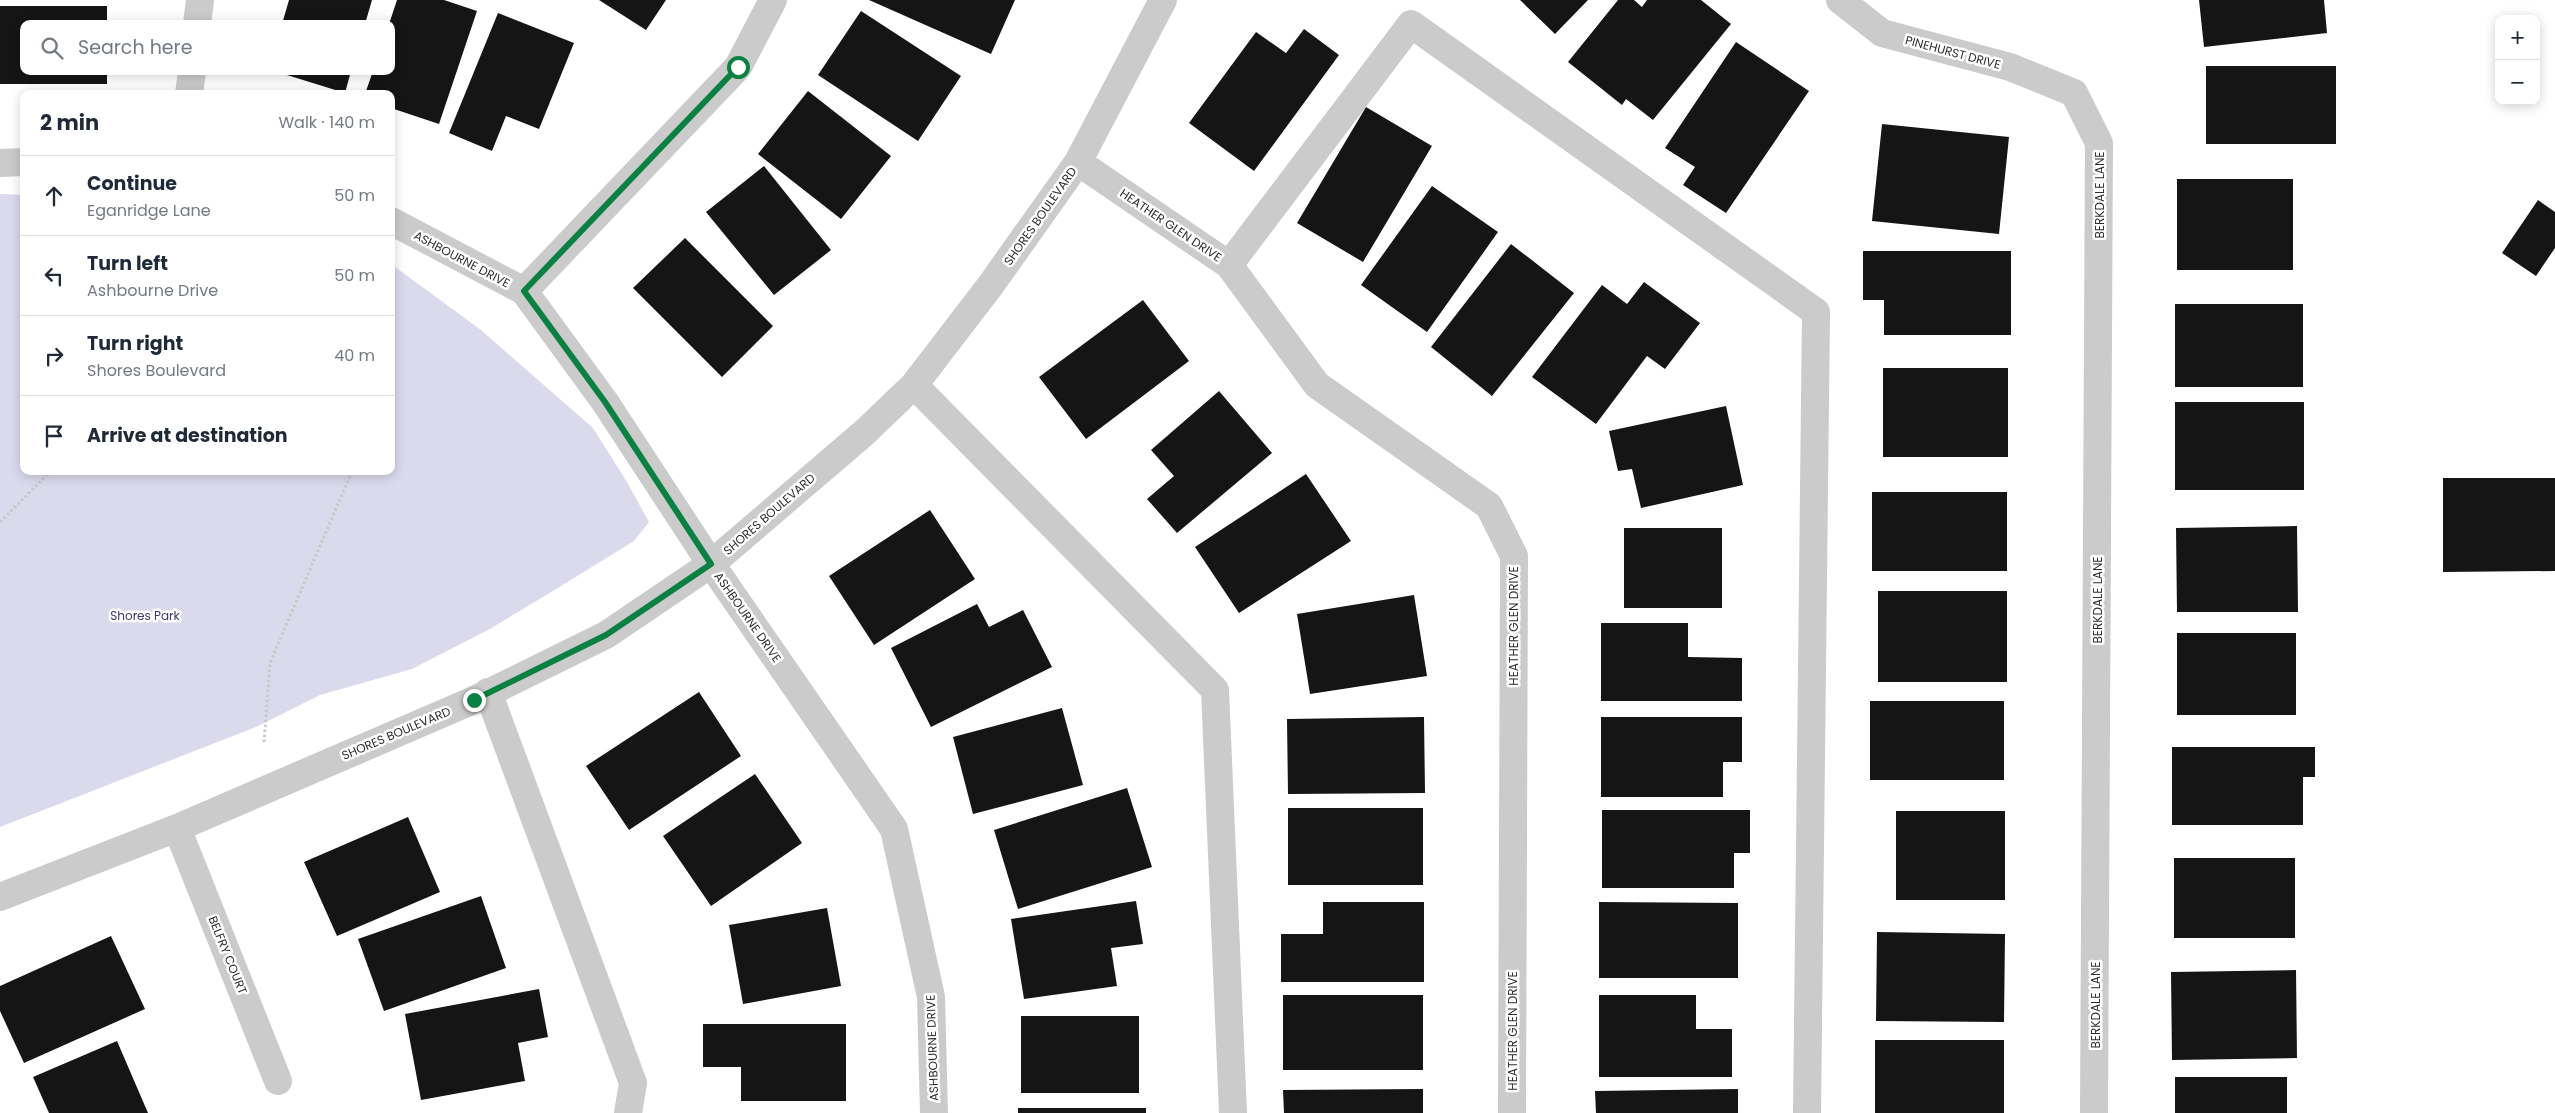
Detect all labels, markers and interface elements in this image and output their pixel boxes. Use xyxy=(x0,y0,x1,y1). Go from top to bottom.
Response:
map controls xyxy=(2495,15,2540,105)
button: + xyxy=(2495,15,2540,60)
search box xyxy=(20,20,395,75)
street label: PINEHURST DRIVE xyxy=(1903,31,2003,73)
icon: search xyxy=(38,34,66,62)
text: Search here xyxy=(78,34,192,61)
route start xyxy=(727,56,750,79)
button: − xyxy=(2495,60,2540,105)
text: 2 min xyxy=(40,108,99,137)
text: Walk · 140 m xyxy=(278,111,375,134)
street label: BERKDALE LANE xyxy=(2091,152,2108,238)
street label: SHORES BOULEVARD xyxy=(1000,163,1080,269)
text: Continue xyxy=(87,170,177,197)
icon: ahead xyxy=(40,182,68,210)
text: 50 m xyxy=(334,184,375,207)
street label: HEATHER GLEN DRIVE xyxy=(1117,185,1225,265)
text: Eganridge Lane xyxy=(87,199,211,222)
street label: ASHBOURNE DRIVE xyxy=(411,227,513,291)
text: Turn left xyxy=(87,250,168,277)
icon: left xyxy=(40,262,68,290)
text: 50 m xyxy=(334,264,375,287)
text: Ashbourne Drive xyxy=(87,279,218,302)
text: Turn right xyxy=(87,330,183,357)
icon: right xyxy=(40,342,68,370)
text: 40 m xyxy=(334,344,375,367)
text: Shores Boulevard xyxy=(87,359,226,382)
icon: arrive xyxy=(40,422,68,450)
text: Arrive at destination xyxy=(87,422,288,449)
street label: SHORES BOULEVARD xyxy=(719,469,819,559)
street label: BERKDALE LANE xyxy=(2089,557,2106,643)
street label: HEATHER GLEN DRIVE xyxy=(1505,566,1522,686)
street label: ASHBOURNE DRIVE xyxy=(711,569,785,665)
park label: Shores Park xyxy=(110,607,181,624)
route end xyxy=(463,689,486,712)
street label: SHORES BOULEVARD xyxy=(339,702,453,764)
street label: BELFRY COURT xyxy=(205,913,252,997)
street label: BERKDALE LANE xyxy=(2087,962,2104,1048)
street label: HEATHER GLEN DRIVE xyxy=(1504,971,1521,1091)
street label: ASHBOURNE DRIVE xyxy=(922,995,942,1101)

